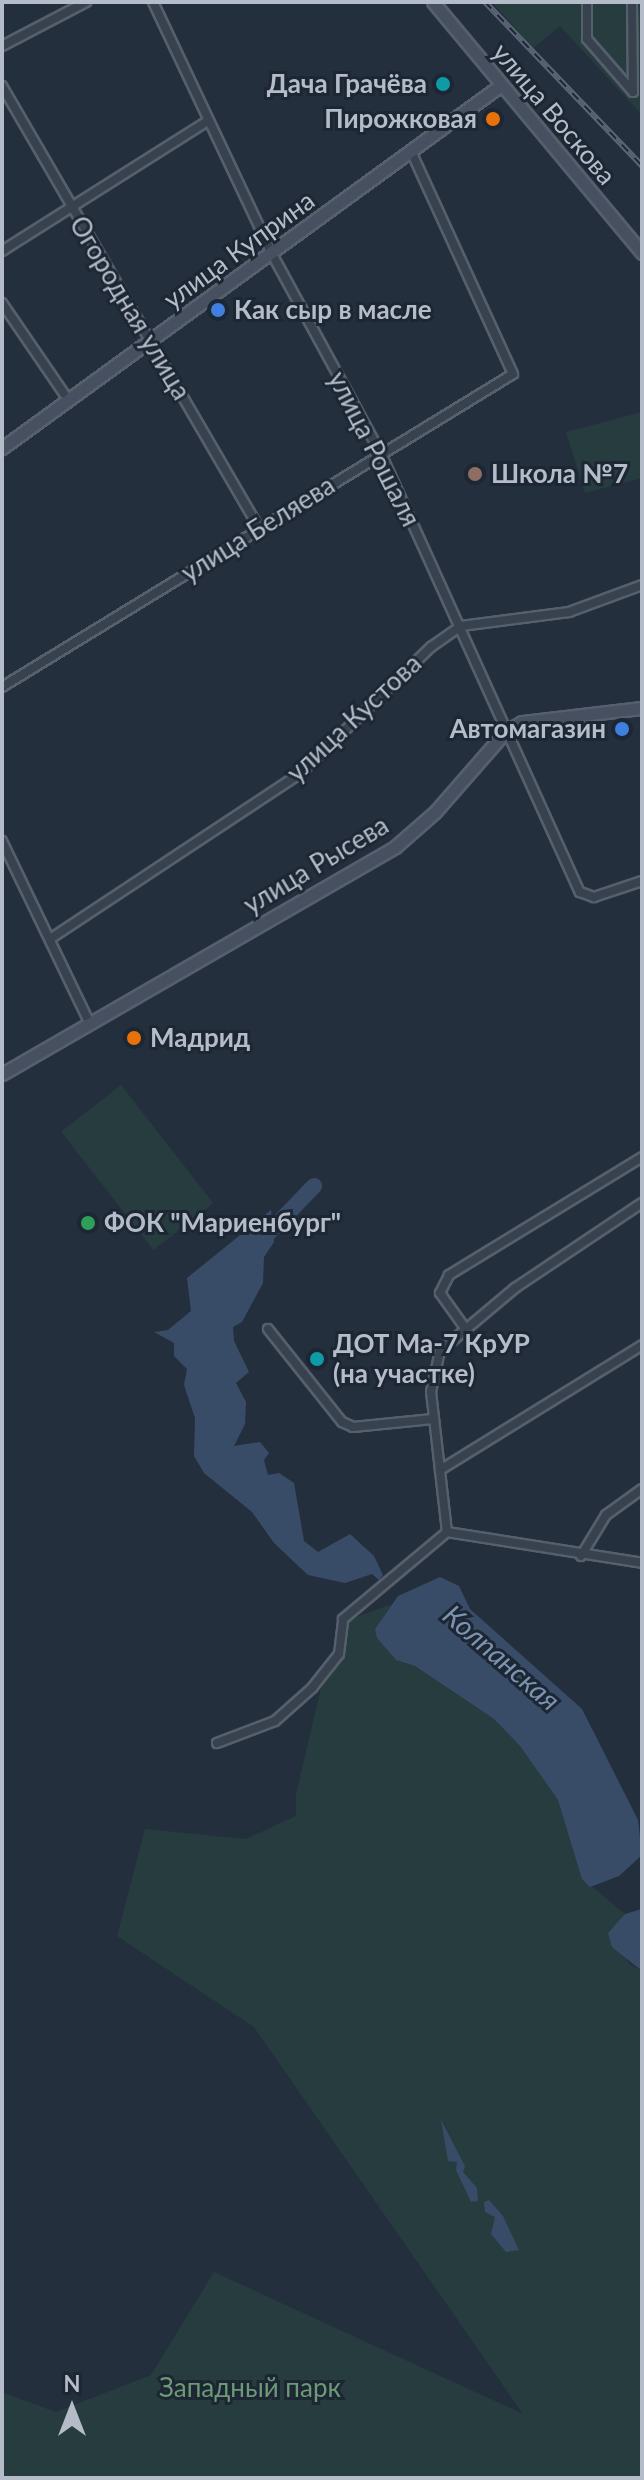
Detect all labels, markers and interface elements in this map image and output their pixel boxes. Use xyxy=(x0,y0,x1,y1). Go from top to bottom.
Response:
street label: улица Воскова xyxy=(486,37,622,191)
place label: Дача Грачёва xyxy=(267,68,427,100)
marker: Дача Грачёва xyxy=(434,75,452,93)
place label: Пирожковая xyxy=(324,103,477,135)
marker: Пирожковая xyxy=(484,110,502,128)
street label: улица Куприна xyxy=(157,185,321,315)
street label: Огородная улица xyxy=(63,211,197,405)
place label: Как сыр в масле xyxy=(234,294,432,326)
marker: Как сыр в масле xyxy=(209,301,227,319)
street label: улица Рошаля xyxy=(322,366,426,532)
place label: Школа №7 xyxy=(491,458,628,490)
marker: Школа №7 xyxy=(466,465,484,483)
street label: улица Беляева xyxy=(176,469,340,589)
street label: улица Кустова xyxy=(280,648,428,788)
place label: Автомагазин xyxy=(450,713,606,745)
marker: Автомагазин xyxy=(613,720,631,738)
street label: улица Рысева xyxy=(238,810,394,920)
place label: Мадрид xyxy=(150,1022,250,1054)
marker: Мадрид xyxy=(125,1029,143,1047)
place label: ФОК "Мариенбург" xyxy=(104,1207,341,1239)
marker: ФОК "Мариенбург" xyxy=(79,1214,97,1232)
place label: ДОТ Ма-7 КрУР (на участке) xyxy=(333,1328,530,1390)
marker: ДОТ Ма-7 КрУР (на участке) xyxy=(308,1350,326,1368)
water label: Колпанская xyxy=(437,1597,567,1717)
north arrow xyxy=(32,2368,112,2448)
text: N xyxy=(64,2370,80,2397)
park label: Западный парк xyxy=(159,2372,341,2404)

